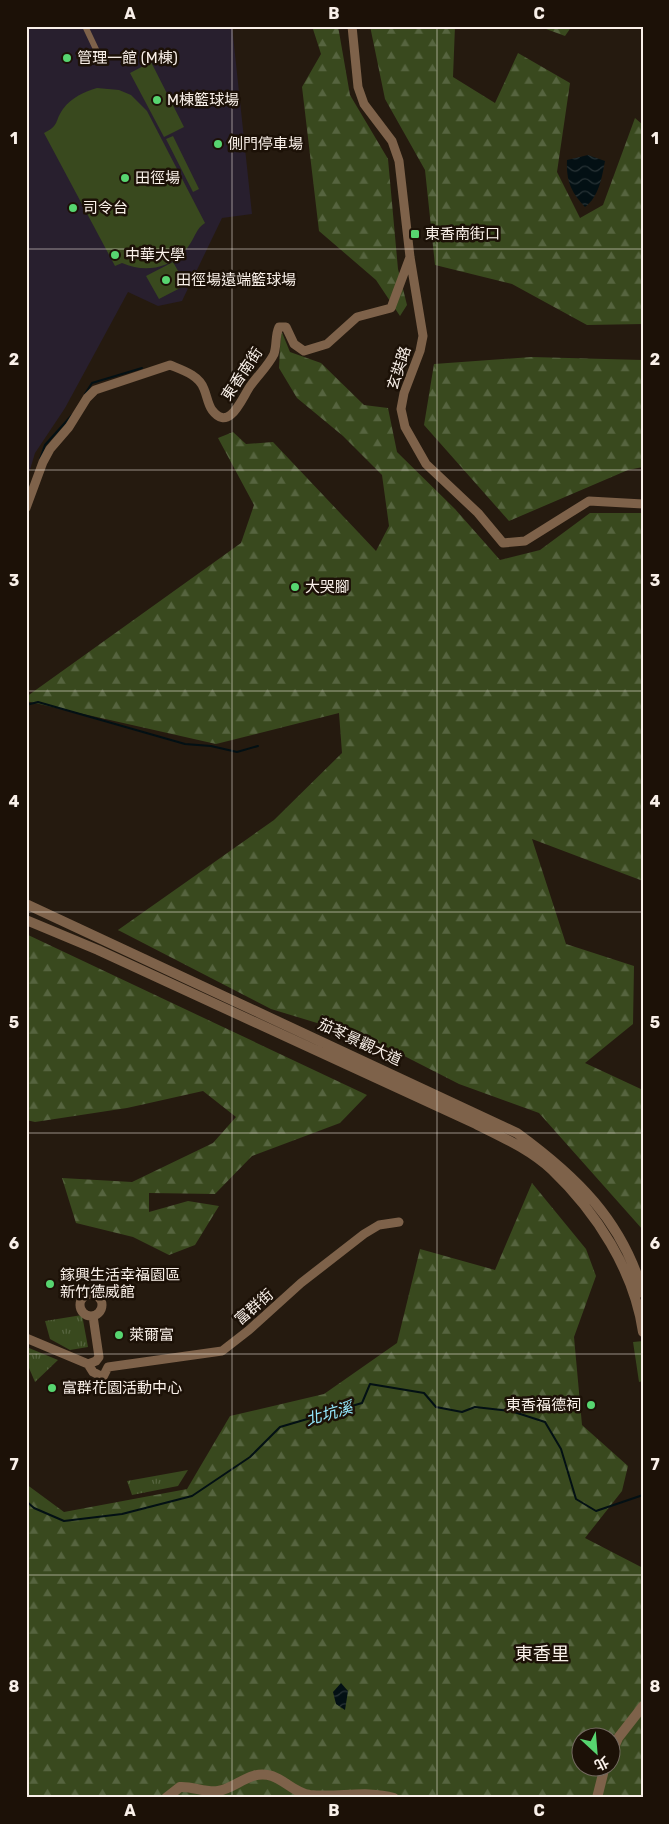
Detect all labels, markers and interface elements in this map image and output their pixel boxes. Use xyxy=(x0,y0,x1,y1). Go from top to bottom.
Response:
text: A xyxy=(124,4,136,23)
text: B xyxy=(328,4,340,23)
text: C xyxy=(533,4,545,23)
place label: 管理一館 (M棟) xyxy=(77,49,178,67)
marker: 管理一館 (M棟) xyxy=(61,52,73,64)
place label: M棟籃球場 xyxy=(167,91,239,109)
marker: M棟籃球場 xyxy=(151,94,163,106)
text: 1 xyxy=(10,129,18,148)
text: 1 xyxy=(651,129,659,148)
place label: 側門停車場 xyxy=(228,135,303,153)
marker: 側門停車場 xyxy=(212,138,224,150)
place label: 田徑場 xyxy=(135,169,180,187)
marker: 田徑場 xyxy=(119,172,131,184)
place label: 司令台 xyxy=(83,199,128,217)
marker: 司令台 xyxy=(67,202,79,214)
place label: 東香南街口 xyxy=(425,225,500,243)
marker: 東香南街口 xyxy=(409,228,421,240)
place label: 中華大學 xyxy=(125,246,185,264)
marker: 中華大學 xyxy=(109,249,121,261)
place label: 田徑場遠端籃球場 xyxy=(176,271,296,289)
marker: 田徑場遠端籃球場 xyxy=(160,274,172,286)
street label: 東香南街 xyxy=(218,344,266,404)
street label: 玄奘路 xyxy=(383,344,415,392)
text: 2 xyxy=(9,350,19,369)
text: 2 xyxy=(650,350,660,369)
text: 3 xyxy=(9,571,19,590)
text: 3 xyxy=(650,571,660,590)
place label: 大哭腳 xyxy=(305,578,350,596)
marker: 大哭腳 xyxy=(289,581,301,593)
text: 4 xyxy=(9,792,20,811)
text: 4 xyxy=(650,792,661,811)
text: 5 xyxy=(9,1013,19,1032)
text: 5 xyxy=(650,1013,660,1032)
street label: 茄苳景觀大道 xyxy=(315,1015,405,1069)
text: 6 xyxy=(9,1234,19,1253)
text: 6 xyxy=(650,1234,660,1253)
place label: 鎵興生活幸福園區 新竹德威館 xyxy=(60,1266,180,1301)
marker: 鎵興生活幸福園區 新竹德威館 xyxy=(44,1278,56,1290)
street label: 富群街 xyxy=(231,1285,277,1329)
place label: 萊爾富 xyxy=(129,1326,174,1344)
marker: 萊爾富 xyxy=(113,1329,125,1341)
place label: 富群花園活動中心 xyxy=(62,1379,182,1397)
marker: 富群花園活動中心 xyxy=(46,1382,58,1394)
place label: 東香福德祠 xyxy=(506,1396,581,1414)
water label: 北坑溪 xyxy=(303,1397,357,1429)
marker: 東香福德祠 xyxy=(585,1399,597,1411)
text: 7 xyxy=(9,1455,19,1474)
text: 7 xyxy=(650,1455,660,1474)
district label: 東香里 xyxy=(515,1643,569,1665)
text: 8 xyxy=(9,1677,20,1696)
text: 8 xyxy=(650,1677,661,1696)
north arrow xyxy=(572,1726,622,1776)
text: 北 xyxy=(591,1753,611,1774)
text: A xyxy=(124,1801,136,1820)
text: B xyxy=(328,1801,340,1820)
text: C xyxy=(533,1801,545,1820)

